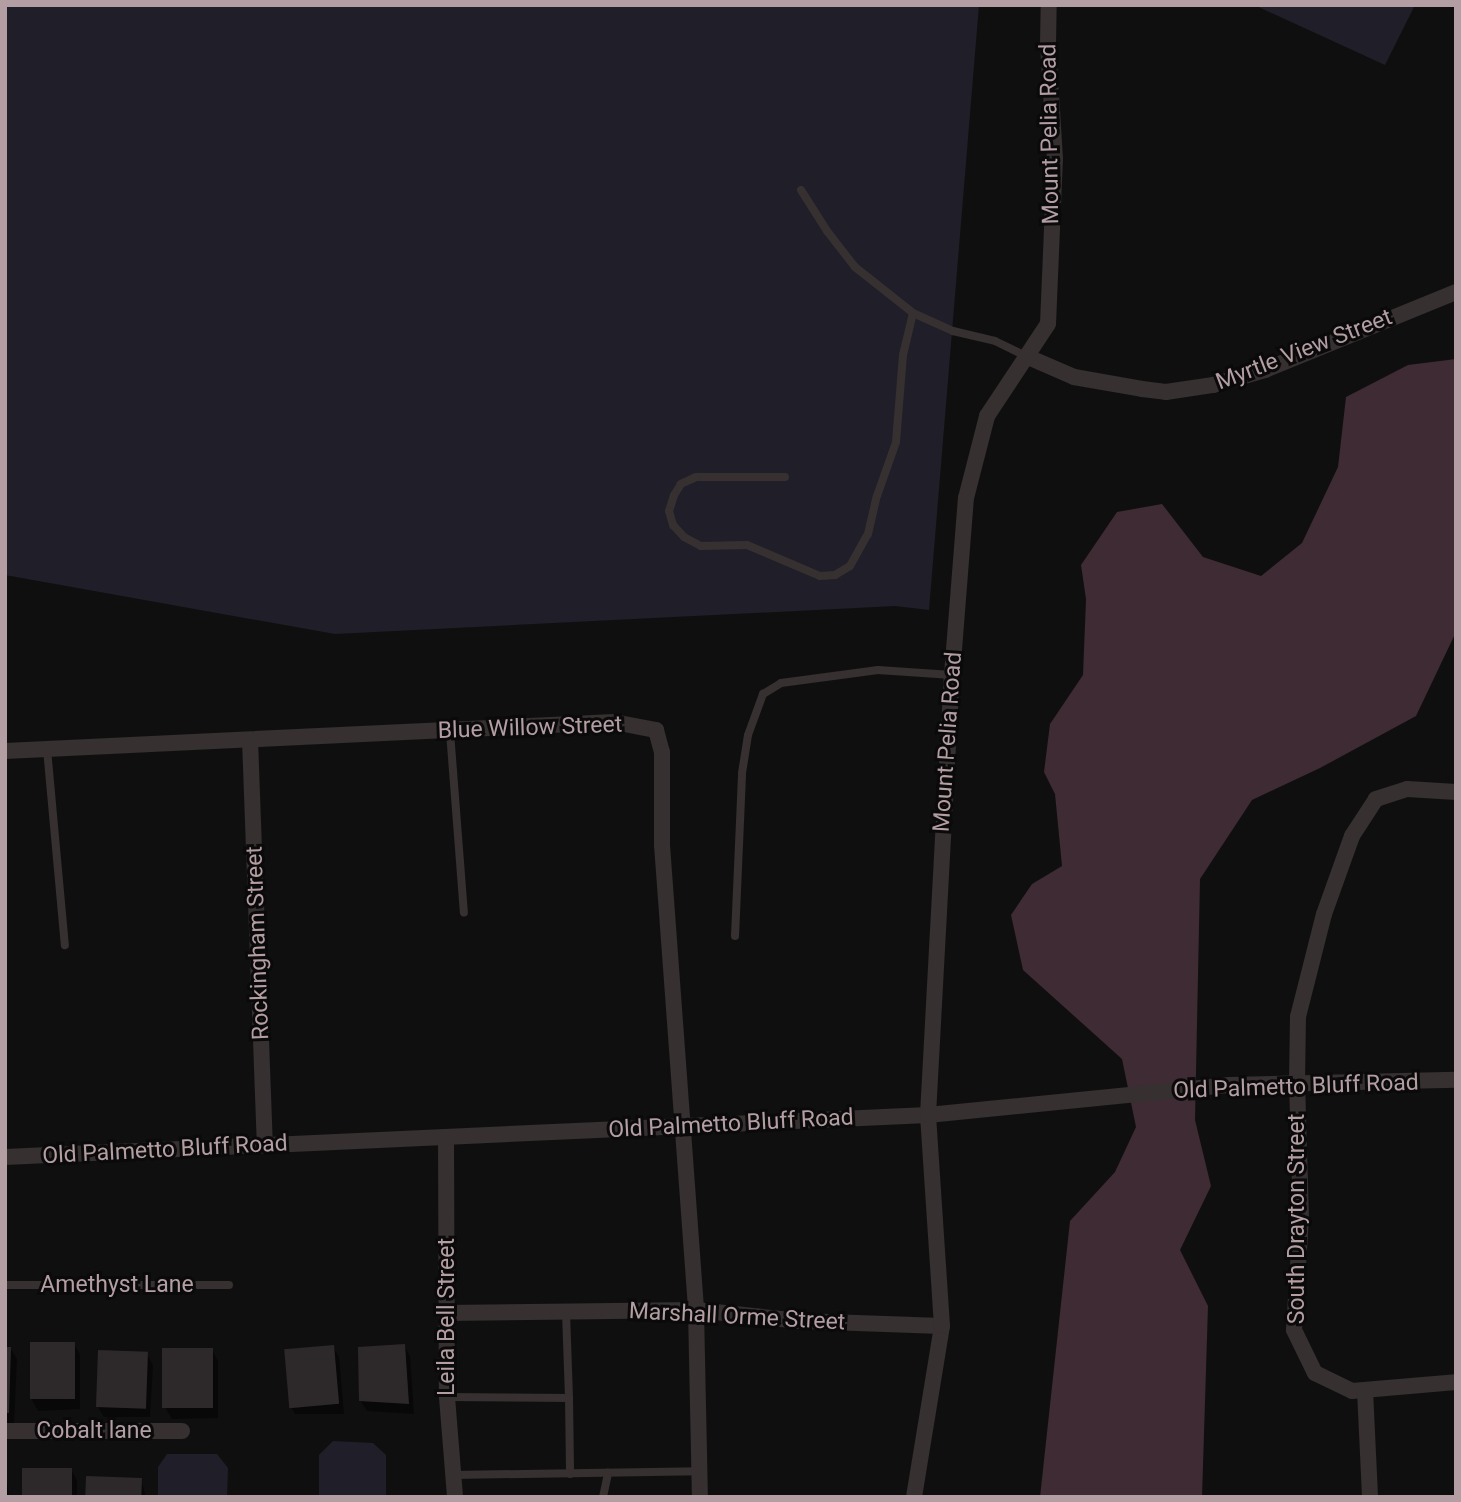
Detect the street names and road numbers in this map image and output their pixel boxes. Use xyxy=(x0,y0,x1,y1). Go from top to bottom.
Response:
street label: Mount Pelia Road xyxy=(1035,44,1065,224)
street label: Myrtle View Street xyxy=(1212,304,1396,396)
street label: Mount Pelia Road xyxy=(928,651,968,833)
street label: Blue Willow Street xyxy=(437,711,623,745)
street label: Rockingham Street xyxy=(241,846,275,1040)
street label: Old Palmetto Bluff Road xyxy=(1173,1069,1419,1105)
street label: Old Palmetto Bluff Road xyxy=(608,1104,854,1144)
street label: South Drayton Street xyxy=(1283,1114,1311,1324)
street label: Old Palmetto Bluff Road xyxy=(42,1130,288,1170)
street label: Leila Bell Street xyxy=(433,1238,461,1396)
street label: Amethyst Lane xyxy=(40,1271,194,1299)
street label: Marshall Orme Street xyxy=(628,1298,846,1336)
street label: Cobalt lane xyxy=(36,1417,152,1445)

